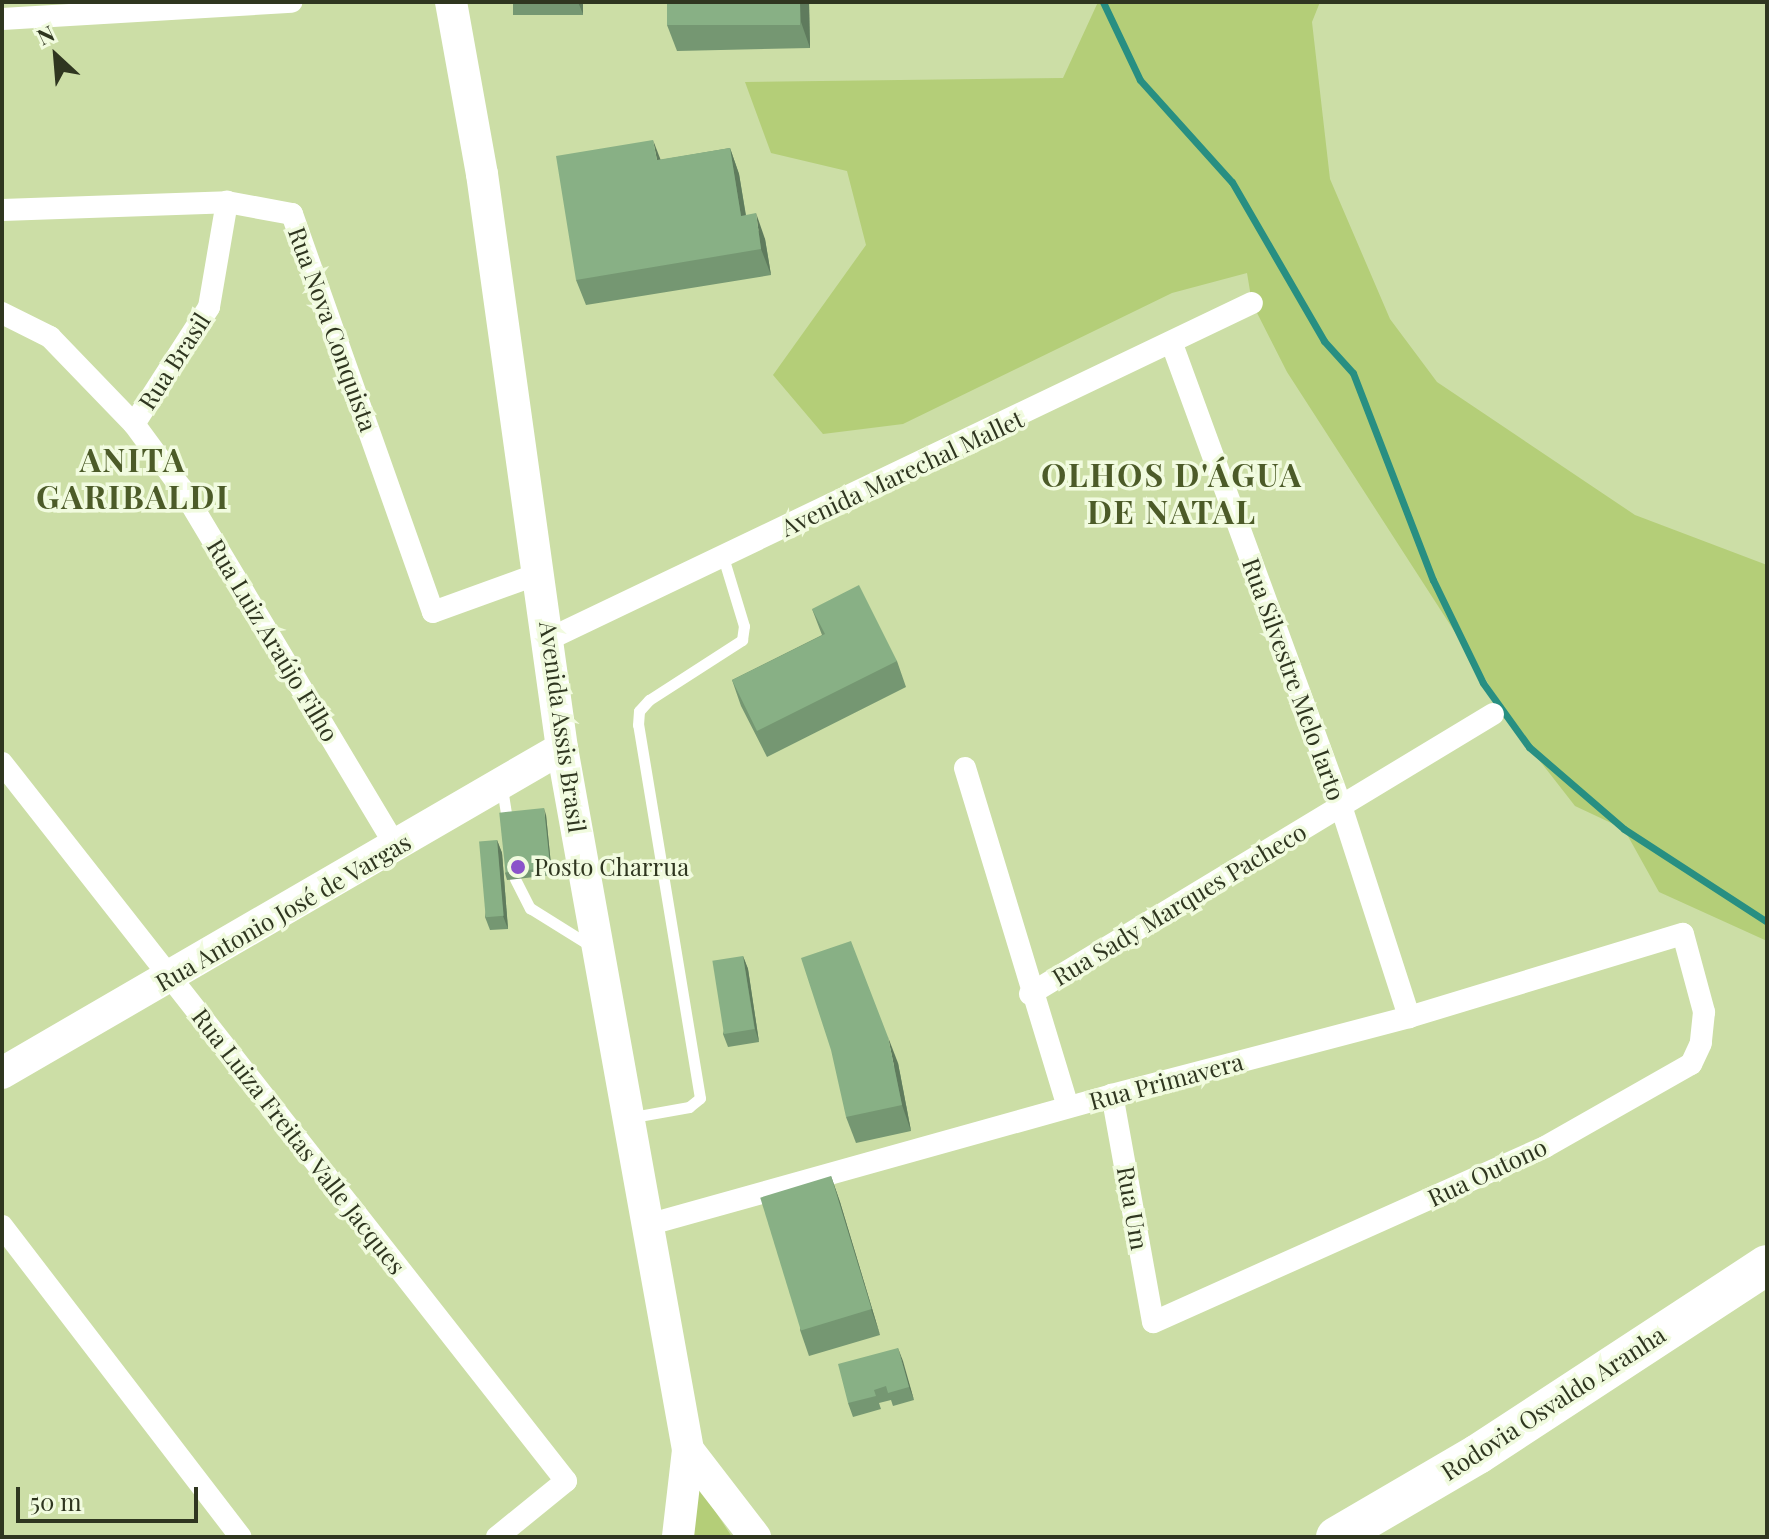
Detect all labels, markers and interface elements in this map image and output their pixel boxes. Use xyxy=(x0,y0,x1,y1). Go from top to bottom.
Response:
north arrow xyxy=(16,16,96,96)
text: N xyxy=(32,17,59,51)
street label: Rua Nova Conquista xyxy=(283,223,383,435)
street label: Rua Brasil xyxy=(132,307,216,415)
street label: Avenida Marechal Mallet xyxy=(776,404,1028,542)
district label: ANITA GARIBALDI xyxy=(36,441,230,516)
district label: OLHOS D'ÁGUA DE NATAL xyxy=(1041,456,1303,531)
street label: Rua Luiz Araújo Filho xyxy=(201,533,345,747)
street label: Rua Silvestre Melo Iarto xyxy=(1237,554,1351,804)
street label: Avenida Assis Brasil xyxy=(534,619,592,835)
street label: Rua Sady Marques Pacheco xyxy=(1046,816,1312,992)
street label: Rua Antonio José de Vargas xyxy=(149,827,417,997)
place label: Posto Charrua xyxy=(534,853,689,881)
marker: Posto Charrua xyxy=(509,858,527,876)
street label: Rua Luiza Freitas Valle Jacques xyxy=(186,1002,412,1280)
street label: Rua Primavera xyxy=(1086,1047,1246,1115)
street label: Rua Outono xyxy=(1423,1132,1551,1212)
street label: Rua Um xyxy=(1111,1164,1155,1252)
street label: Rodovia Osvaldo Aranha xyxy=(1435,1320,1671,1486)
scale bar xyxy=(20,1471,202,1521)
text: 50 m xyxy=(30,1485,82,1517)

